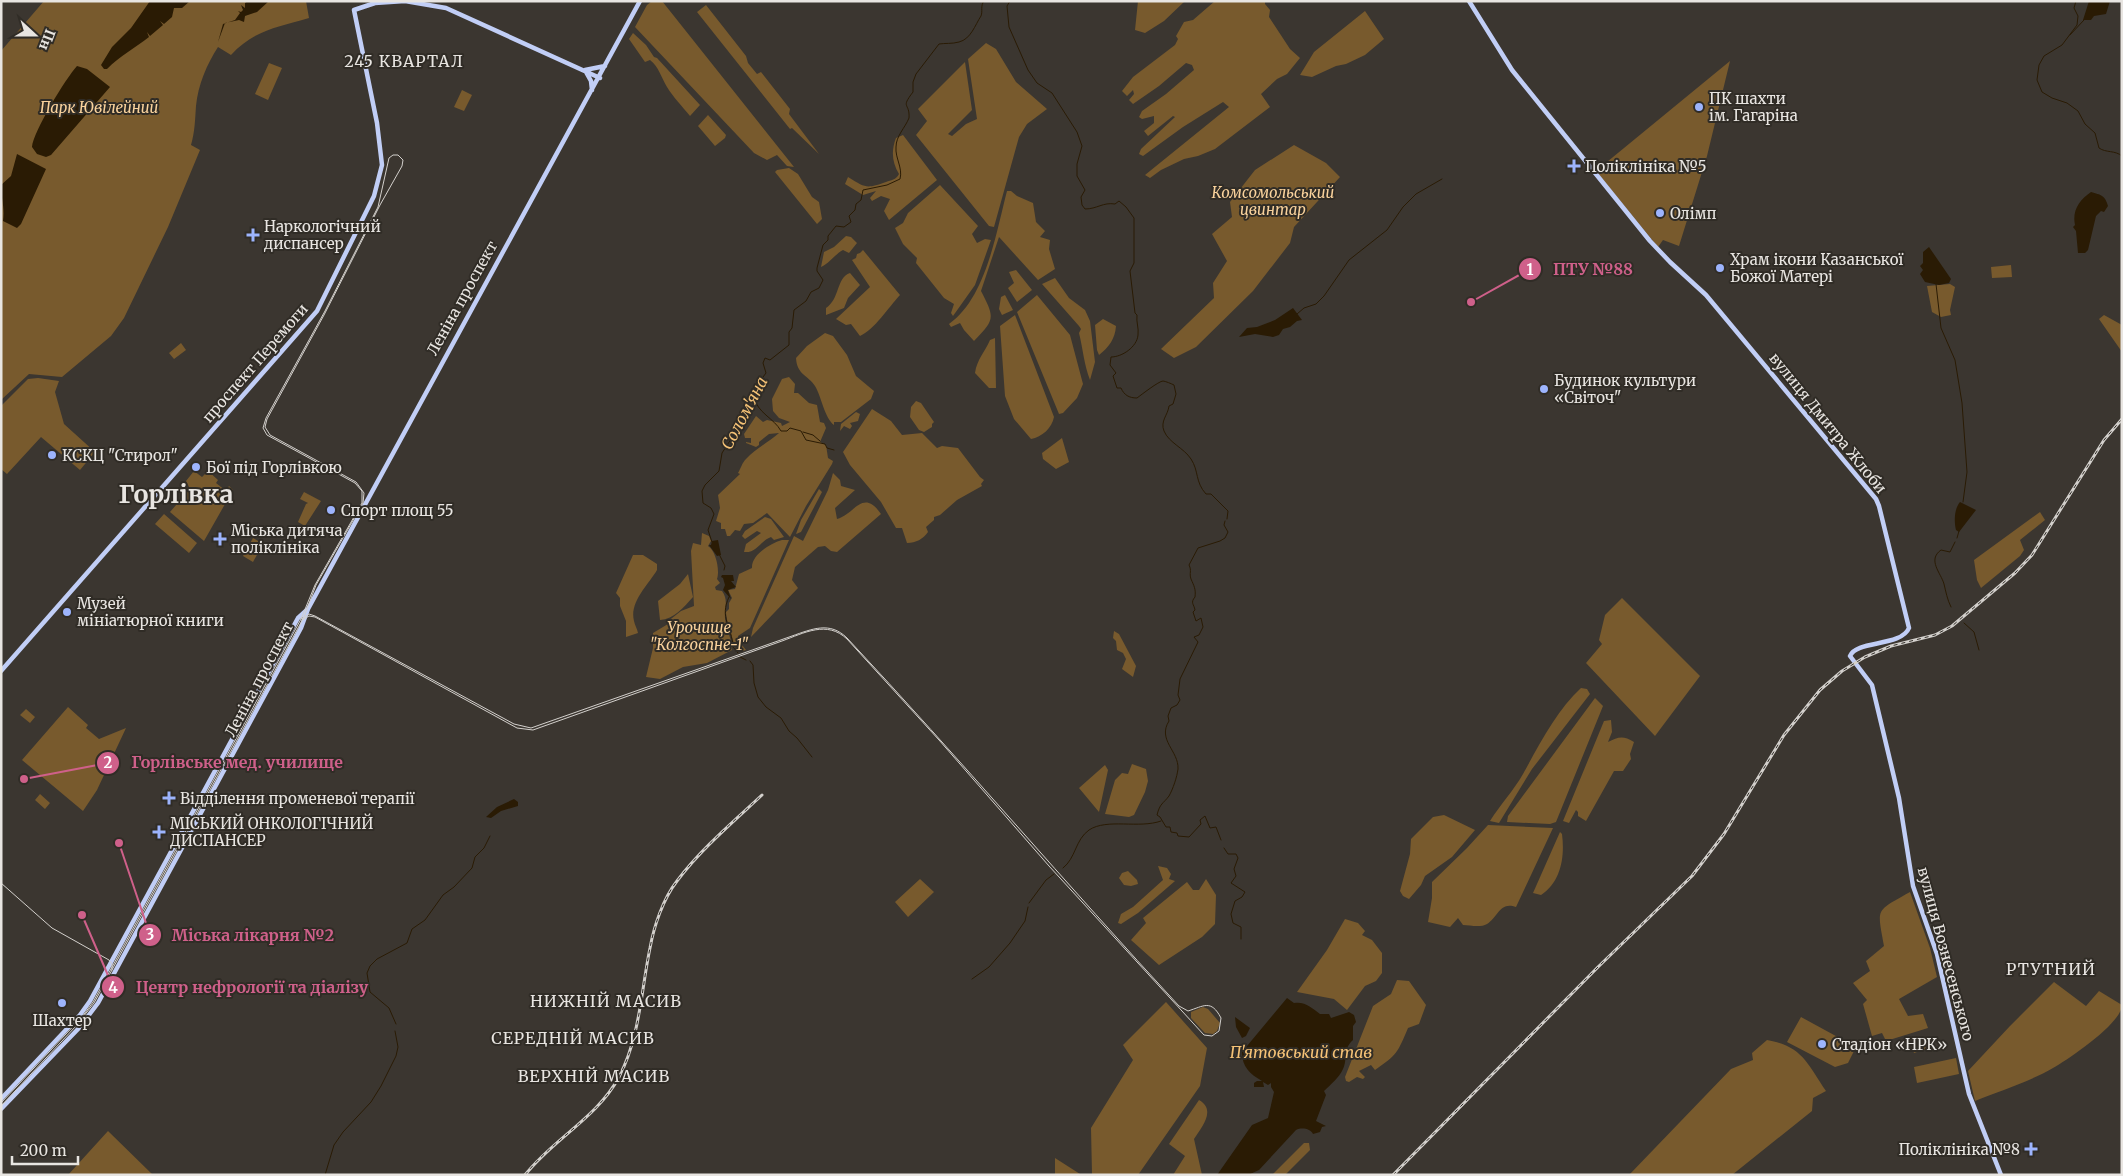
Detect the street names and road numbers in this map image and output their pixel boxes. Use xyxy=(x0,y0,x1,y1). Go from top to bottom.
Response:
street label: Леніна проспект xyxy=(423,237,501,359)
street label: проспект Перемоги xyxy=(198,300,312,426)
street label: вулиця Дмитра Жлоби xyxy=(1765,349,1891,497)
street label: Леніна проспект xyxy=(221,618,297,740)
street label: вулиця Вознесенського xyxy=(1914,865,1978,1043)

